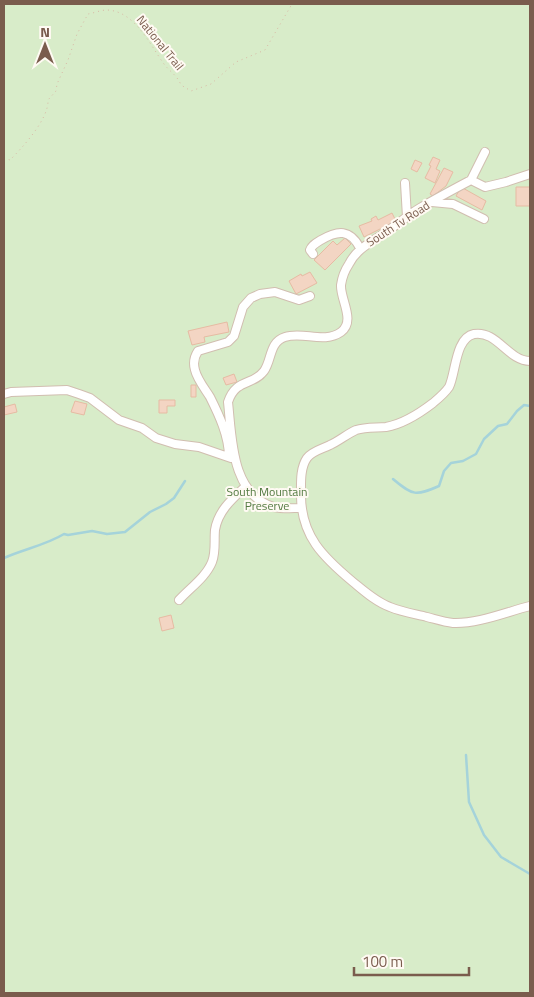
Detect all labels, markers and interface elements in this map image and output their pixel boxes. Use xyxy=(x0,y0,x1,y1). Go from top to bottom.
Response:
street label: National Trail xyxy=(132,11,189,74)
north arrow xyxy=(20,20,70,70)
text: N xyxy=(40,21,50,42)
street label: South Tv Road xyxy=(362,196,433,251)
park label: South Mountain Preserve xyxy=(227,482,307,515)
scale bar xyxy=(354,944,469,976)
text: 100 m xyxy=(362,950,403,973)

